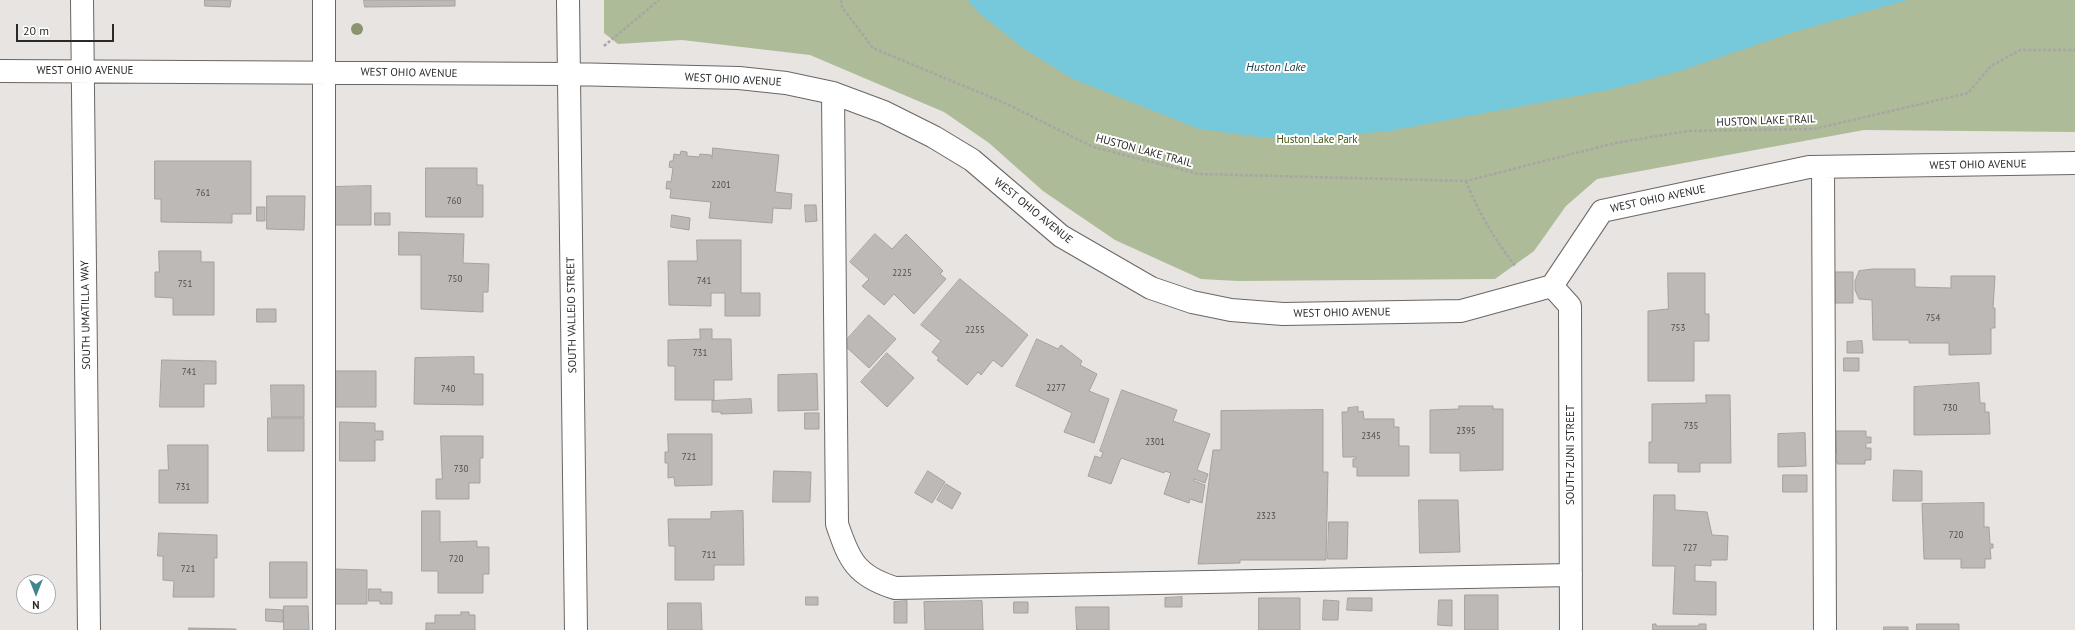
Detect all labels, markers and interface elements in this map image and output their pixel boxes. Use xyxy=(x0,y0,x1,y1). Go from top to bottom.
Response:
scale bar xyxy=(18,16,116,42)
text: 20 m xyxy=(23,23,49,38)
water label: Huston Lake xyxy=(1246,61,1306,75)
street label: WEST OHIO AVENUE xyxy=(36,64,134,78)
street label: WEST OHIO AVENUE xyxy=(360,66,458,80)
street label: WEST OHIO AVENUE xyxy=(684,71,782,89)
street label: HUSTON LAKE TRAIL xyxy=(1716,113,1816,129)
street label: HUSTON LAKE TRAIL xyxy=(1094,132,1194,170)
park label: Huston Lake Park xyxy=(1276,133,1358,147)
street label: WEST OHIO AVENUE xyxy=(1929,158,2027,172)
street label: WEST OHIO AVENUE xyxy=(991,175,1075,247)
house number: 2201 xyxy=(711,180,731,190)
street label: WEST OHIO AVENUE xyxy=(1609,182,1707,216)
house number: 761 xyxy=(196,188,210,198)
house number: 760 xyxy=(447,196,461,206)
street label: SOUTH VALLEJO STREET xyxy=(564,257,580,373)
street label: SOUTH UMATILLA WAY xyxy=(78,260,94,370)
house number: 2225 xyxy=(892,268,912,278)
house number: 750 xyxy=(448,274,462,284)
house number: 741 xyxy=(697,276,711,286)
house number: 751 xyxy=(178,279,192,289)
street label: WEST OHIO AVENUE xyxy=(1293,306,1391,320)
house number: 754 xyxy=(1926,313,1940,323)
house number: 753 xyxy=(1671,323,1685,333)
house number: 2255 xyxy=(965,325,985,335)
house number: 731 xyxy=(693,348,707,358)
house number: 741 xyxy=(182,367,196,377)
house number: 2277 xyxy=(1046,383,1066,393)
house number: 740 xyxy=(441,384,455,394)
house number: 730 xyxy=(1943,403,1957,413)
street label: SOUTH ZUNI STREET xyxy=(1564,405,1578,505)
house number: 735 xyxy=(1684,421,1698,431)
house number: 2395 xyxy=(1456,426,1476,436)
house number: 2345 xyxy=(1361,431,1381,441)
house number: 2301 xyxy=(1145,437,1165,447)
house number: 721 xyxy=(682,452,696,462)
house number: 730 xyxy=(454,464,468,474)
house number: 731 xyxy=(176,482,190,492)
house number: 2323 xyxy=(1256,511,1276,521)
house number: 720 xyxy=(1949,530,1963,540)
house number: 727 xyxy=(1683,543,1697,553)
house number: 711 xyxy=(702,550,716,560)
house number: 720 xyxy=(449,554,463,564)
house number: 721 xyxy=(181,564,195,574)
north arrow xyxy=(16,574,56,614)
text: N xyxy=(32,598,40,612)

